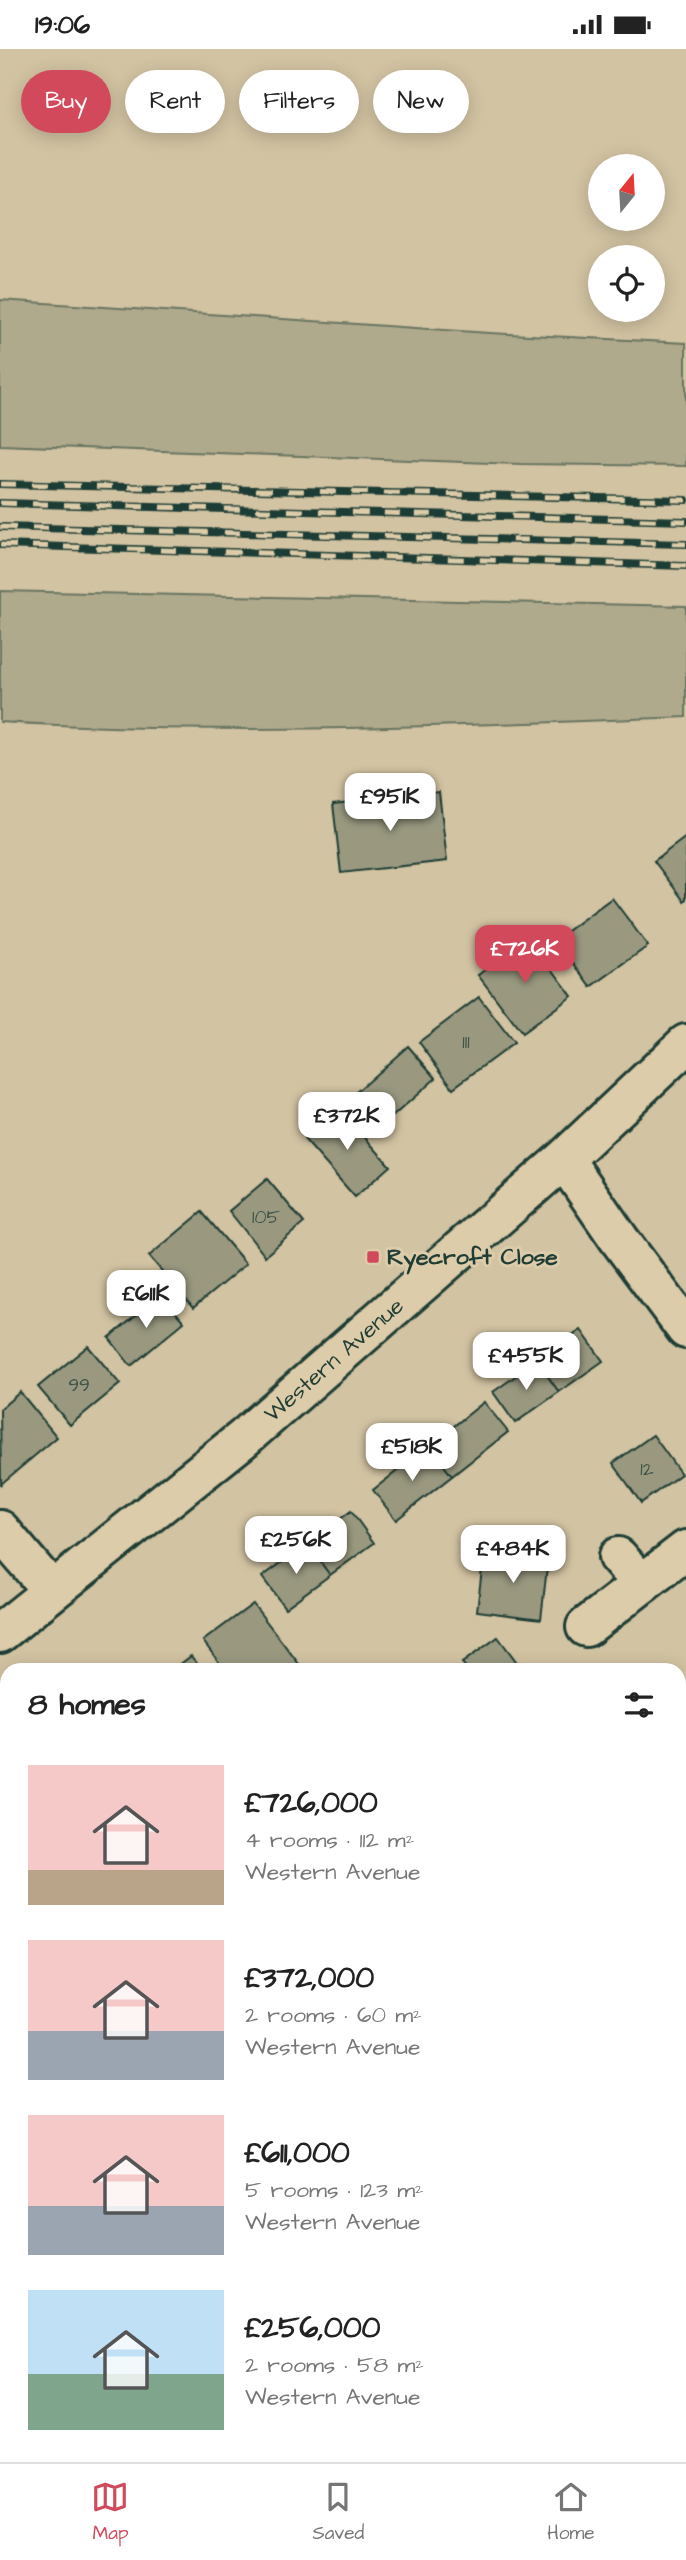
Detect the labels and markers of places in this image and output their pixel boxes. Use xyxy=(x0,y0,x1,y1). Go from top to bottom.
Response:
pin: £951K xyxy=(341,773,439,833)
pin: £726K xyxy=(476,925,574,985)
pin: £372K xyxy=(298,1093,396,1152)
place label: Ryecroft Close xyxy=(387,1241,558,1275)
marker: Ryecroft Close xyxy=(365,1249,381,1265)
pin: £611K xyxy=(97,1271,195,1330)
pin: £455K xyxy=(477,1333,575,1392)
pin: £518K xyxy=(363,1423,461,1483)
pin: £256K xyxy=(247,1517,345,1576)
pin: £484K xyxy=(464,1525,562,1585)

